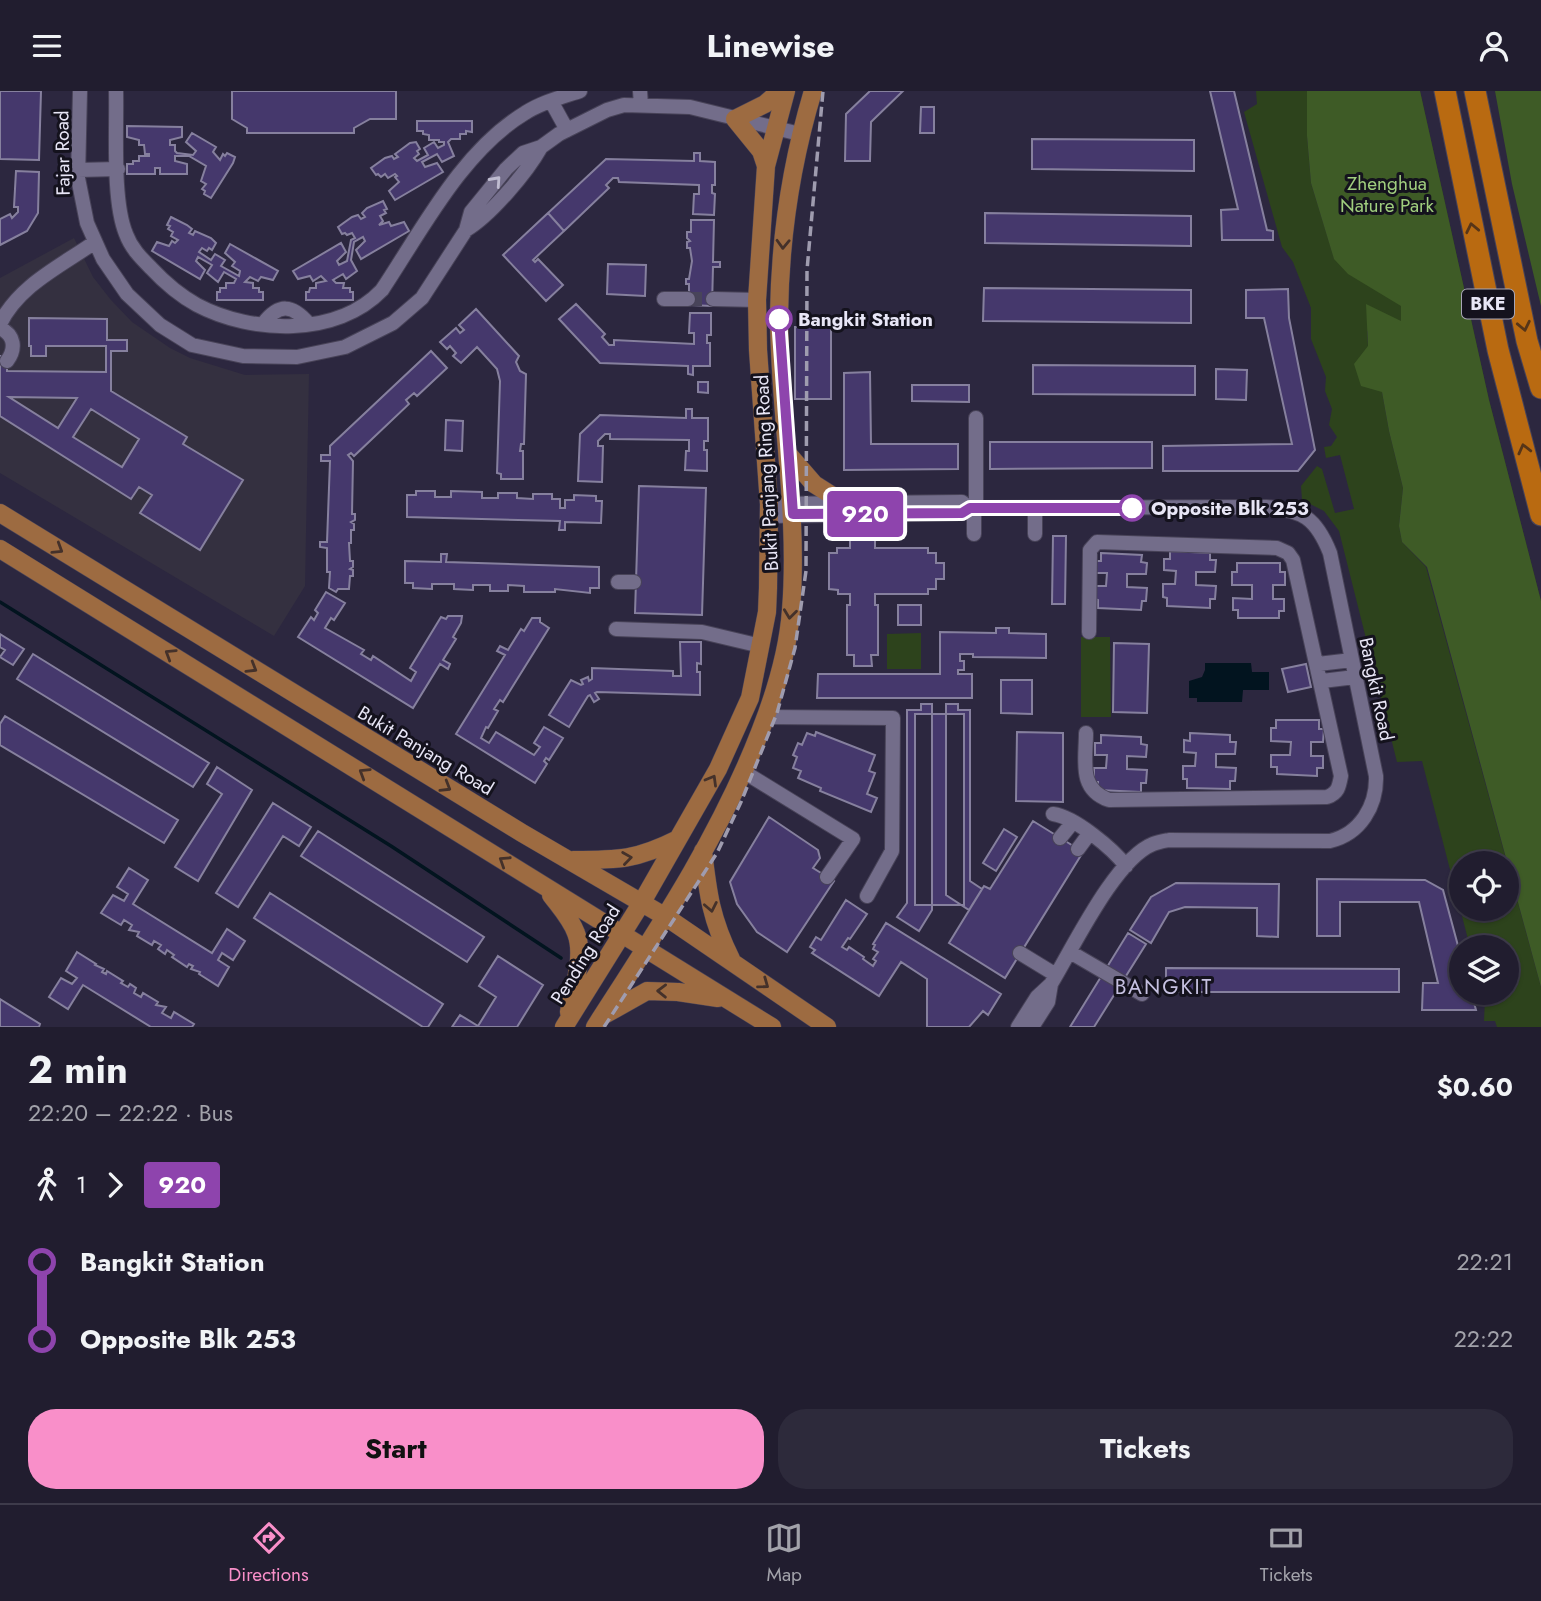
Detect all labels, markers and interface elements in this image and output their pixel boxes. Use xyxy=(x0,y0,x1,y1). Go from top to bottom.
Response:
text: Linewise xyxy=(706,23,835,69)
icon: menu xyxy=(28,27,66,65)
icon: person xyxy=(1475,27,1513,65)
street label: Fajar Road xyxy=(48,110,77,196)
park label: Zhenghua Nature Park xyxy=(1340,170,1435,219)
one-way arrow xyxy=(488,176,500,189)
one-way arrow xyxy=(1466,222,1481,234)
one-way arrow xyxy=(775,239,790,250)
road number: BKE xyxy=(1462,289,1514,319)
marker: Bangkit Station xyxy=(766,306,792,332)
place label: Bangkit Station xyxy=(798,306,933,333)
one-way arrow xyxy=(1516,320,1530,332)
street label: Bukit Panjang Ring Road xyxy=(748,374,785,572)
one-way arrow xyxy=(1518,443,1532,455)
line badge: 920 xyxy=(825,491,905,537)
marker: Opposite Blk 253 xyxy=(1119,495,1145,521)
place label: Opposite Blk 253 xyxy=(1151,495,1309,522)
text: 920 xyxy=(841,496,889,531)
one-way arrow xyxy=(50,541,63,554)
one-way arrow xyxy=(783,608,798,620)
street label: Bangkit Road xyxy=(1352,635,1401,743)
one-way arrow xyxy=(164,649,177,662)
one-way arrow xyxy=(244,660,257,673)
street label: Bukit Panjang Road xyxy=(353,699,499,802)
one-way arrow xyxy=(358,768,371,781)
one-way arrow xyxy=(704,775,717,787)
one-way arrow xyxy=(439,778,452,791)
one-way arrow xyxy=(621,851,633,866)
map controls xyxy=(1449,851,1519,1005)
button: locate xyxy=(1449,851,1519,921)
one-way arrow xyxy=(499,856,512,869)
street label: Pending Road xyxy=(544,899,627,1009)
one-way arrow xyxy=(703,901,718,913)
button: layers xyxy=(1449,935,1519,1005)
district label: BANGKIT xyxy=(1115,972,1213,1002)
one-way arrow xyxy=(756,976,769,988)
one-way arrow xyxy=(656,984,667,999)
text: 2 min xyxy=(28,1042,128,1097)
text: $0.60 xyxy=(1437,1068,1513,1106)
text: 22:20 – 22:22 · Bus xyxy=(28,1096,233,1130)
icon: walk xyxy=(28,1166,66,1204)
icon: forward xyxy=(96,1166,134,1204)
text: 920 xyxy=(158,1167,206,1202)
text: 1 xyxy=(76,1168,86,1202)
text: Bangkit Station xyxy=(80,1243,265,1281)
text: 22:21 xyxy=(1456,1245,1513,1279)
text: Opposite Blk 253 xyxy=(80,1320,296,1358)
text: 22:22 xyxy=(1454,1322,1513,1356)
button: Start xyxy=(28,1409,764,1489)
button: Tickets xyxy=(778,1409,1513,1489)
tab: Directions xyxy=(228,1519,309,1588)
tab: Map xyxy=(765,1519,803,1588)
tab: Tickets xyxy=(1260,1519,1313,1588)

